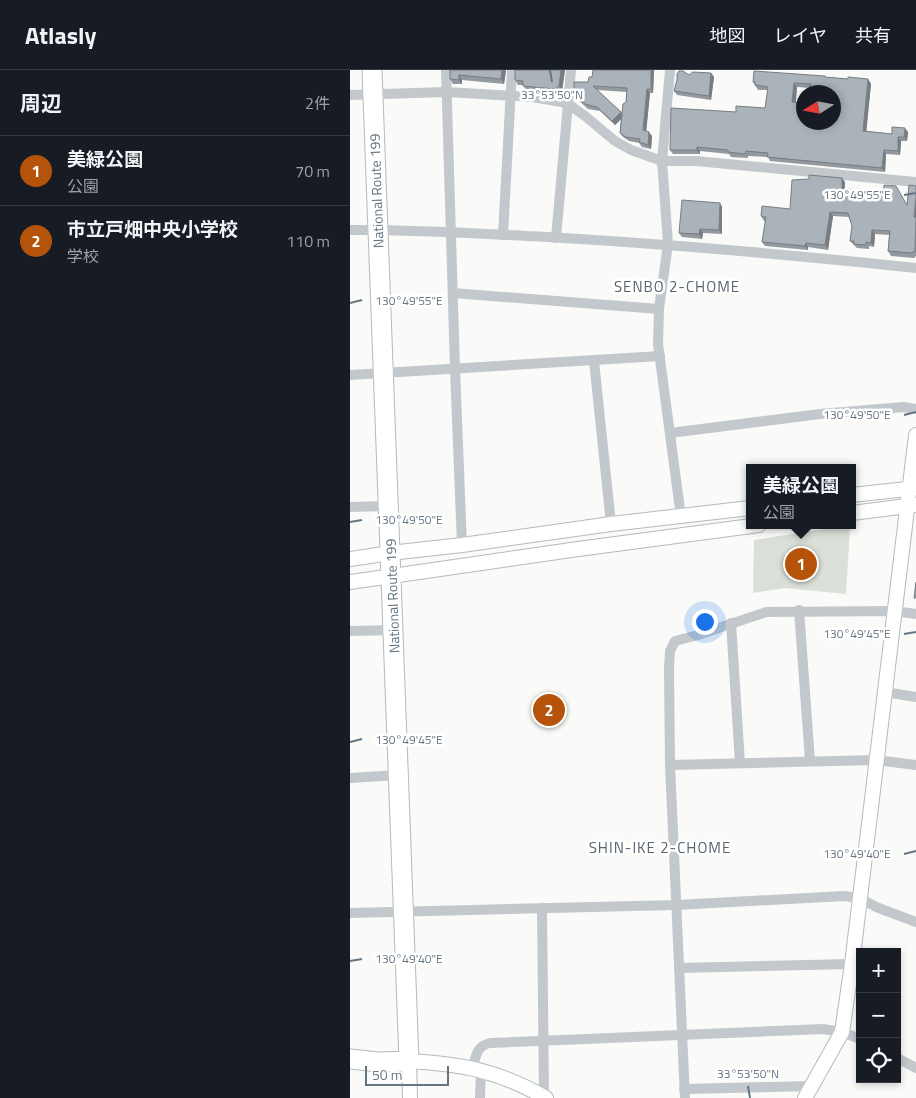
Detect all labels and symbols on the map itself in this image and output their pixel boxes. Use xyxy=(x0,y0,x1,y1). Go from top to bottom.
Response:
text: 33°53'50"N xyxy=(521,85,583,104)
north arrow xyxy=(796,85,841,130)
street label: National Route 199 xyxy=(364,133,388,249)
text: 130°49'55"E xyxy=(823,185,891,204)
district label: SENBO 2-CHOME xyxy=(614,275,740,298)
text: 130°49'55"E xyxy=(375,291,443,310)
text: 130°49'50"E xyxy=(823,405,891,424)
text: 130°49'50"E xyxy=(375,510,443,529)
street label: National Route 199 xyxy=(380,538,404,654)
pin: 1 xyxy=(785,545,817,583)
your location xyxy=(692,609,718,635)
text: 130°49'45"E xyxy=(823,624,891,643)
pin: 2 xyxy=(533,691,565,729)
text: 130°49'45"E xyxy=(375,730,443,749)
district label: SHIN-IKE 2-CHOME xyxy=(589,836,731,859)
text: 130°49'40"E xyxy=(823,844,891,863)
text: 130°49'40"E xyxy=(375,949,443,968)
scale bar xyxy=(365,1063,449,1086)
text: 33°53'50"N xyxy=(717,1064,779,1083)

